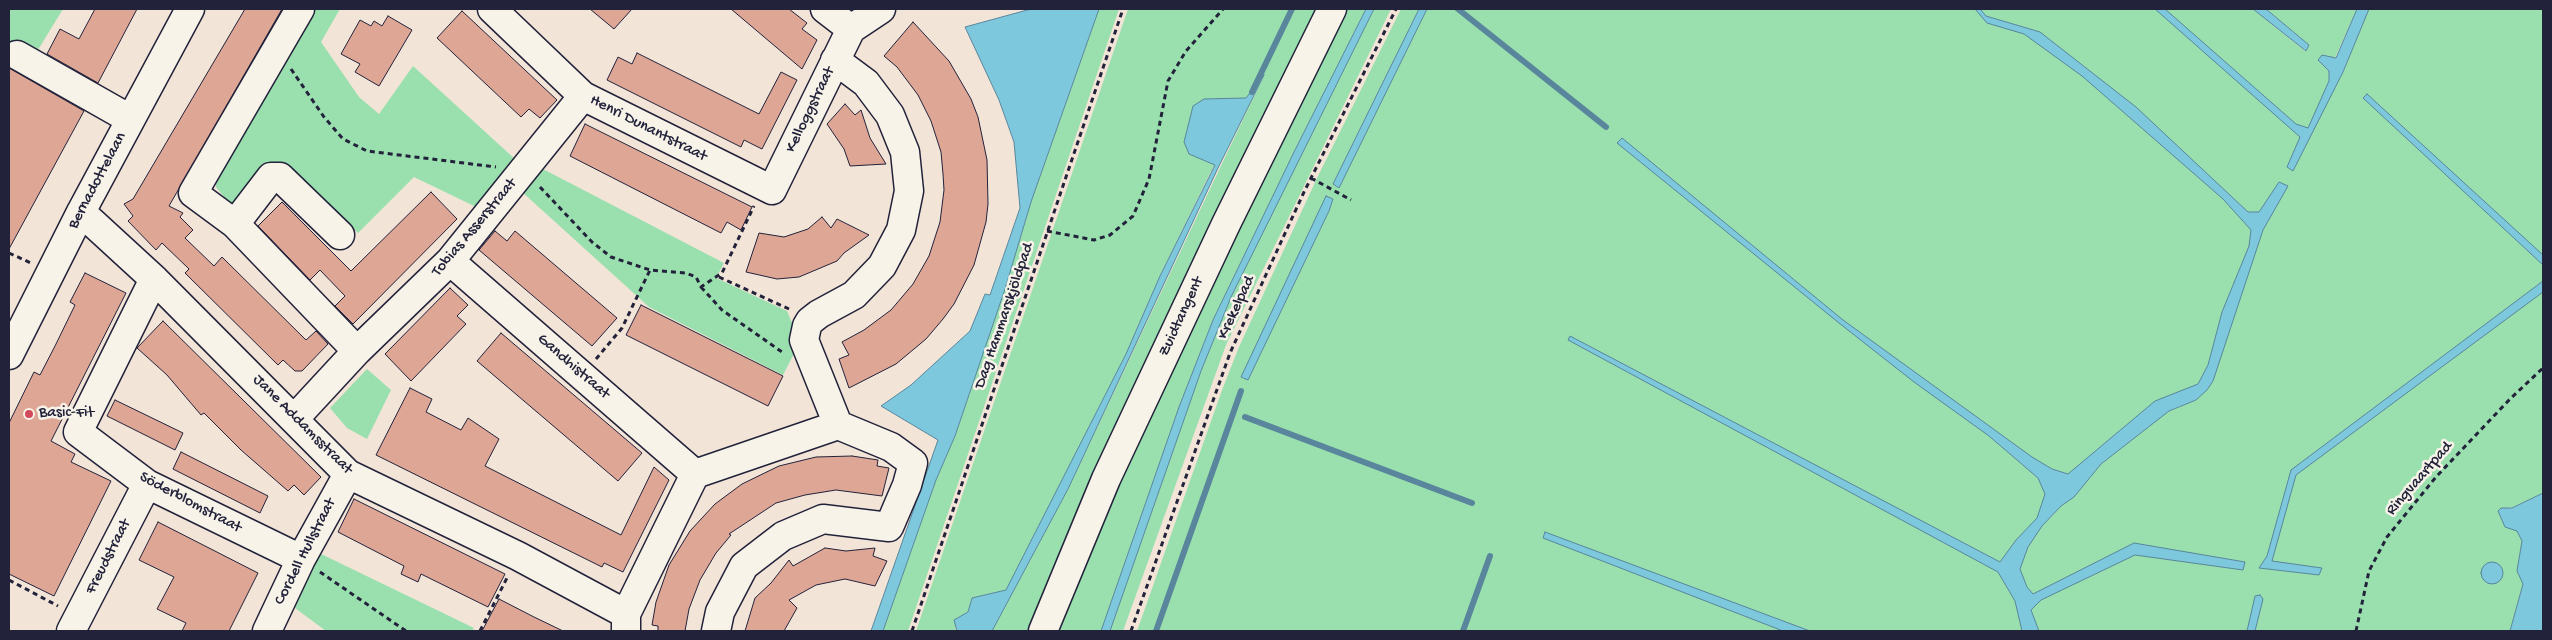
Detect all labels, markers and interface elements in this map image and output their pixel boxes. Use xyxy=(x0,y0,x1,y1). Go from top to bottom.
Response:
street label: Kelloggstraat xyxy=(782,64,840,156)
street label: Henri Dunantstraat xyxy=(586,91,710,167)
street label: Bernadottelaan xyxy=(65,129,131,233)
street label: Tobias Asserstraat xyxy=(428,175,522,281)
street label: Dag Hammarskjöldpad xyxy=(971,241,1039,391)
street label: Krekelpad xyxy=(1214,273,1260,343)
street label: Zuidtangent xyxy=(1155,274,1209,360)
street label: Gandhistraat xyxy=(533,330,613,404)
street label: Jane Addamsstraat xyxy=(248,371,356,479)
place label: Basic-Fit xyxy=(39,404,94,424)
marker: Basic-Fit xyxy=(23,408,35,420)
street label: Ringvaartpad xyxy=(2383,438,2457,520)
street label: Söderblomstraat xyxy=(136,468,244,538)
street label: Cordell Hullstraat xyxy=(271,495,341,609)
street label: Freudstraat xyxy=(82,516,136,598)

